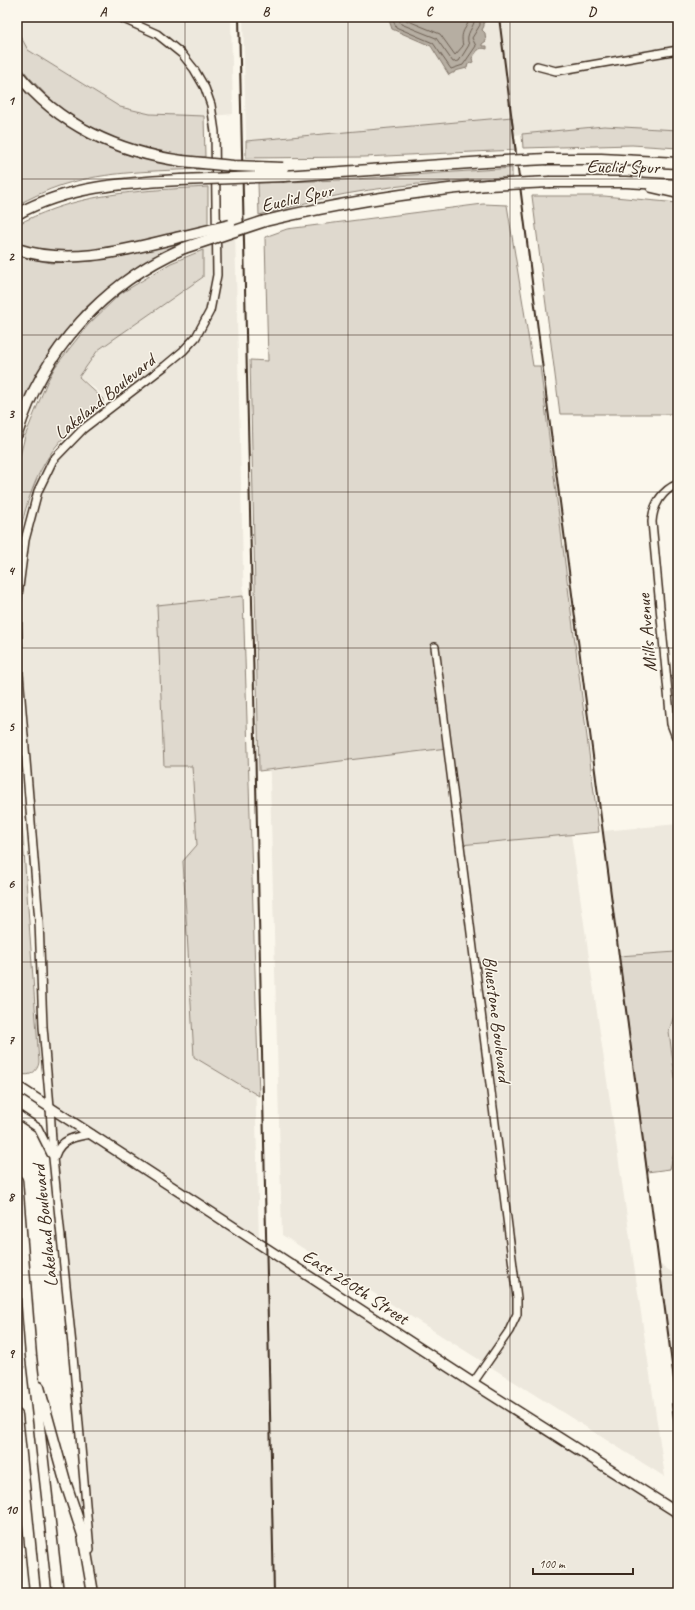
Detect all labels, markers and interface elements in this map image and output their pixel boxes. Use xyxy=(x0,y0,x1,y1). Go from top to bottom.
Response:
text: A xyxy=(100,4,108,20)
text: B xyxy=(263,4,271,20)
text: C xyxy=(426,4,434,20)
text: D xyxy=(588,4,597,20)
text: 1 xyxy=(8,93,16,109)
street label: Euclid Spur xyxy=(586,154,661,180)
street label: Euclid Spur xyxy=(259,178,337,218)
text: 2 xyxy=(8,249,15,265)
street label: Lakeland Boulevard xyxy=(49,347,163,445)
text: 3 xyxy=(8,406,15,422)
text: 4 xyxy=(8,563,16,579)
street label: Mills Avenue xyxy=(631,591,662,673)
text: 5 xyxy=(8,719,15,735)
text: 6 xyxy=(8,876,15,892)
street label: Bluestone Boulevard xyxy=(477,955,517,1087)
text: 7 xyxy=(8,1032,15,1048)
street label: Lakeland Boulevard xyxy=(26,1160,63,1288)
text: 8 xyxy=(8,1189,16,1205)
street label: East 260th Street xyxy=(298,1244,415,1331)
text: 9 xyxy=(8,1346,15,1362)
text: 10 xyxy=(5,1502,18,1518)
scale bar xyxy=(533,1550,633,1576)
text: 100 m xyxy=(539,1556,566,1572)

